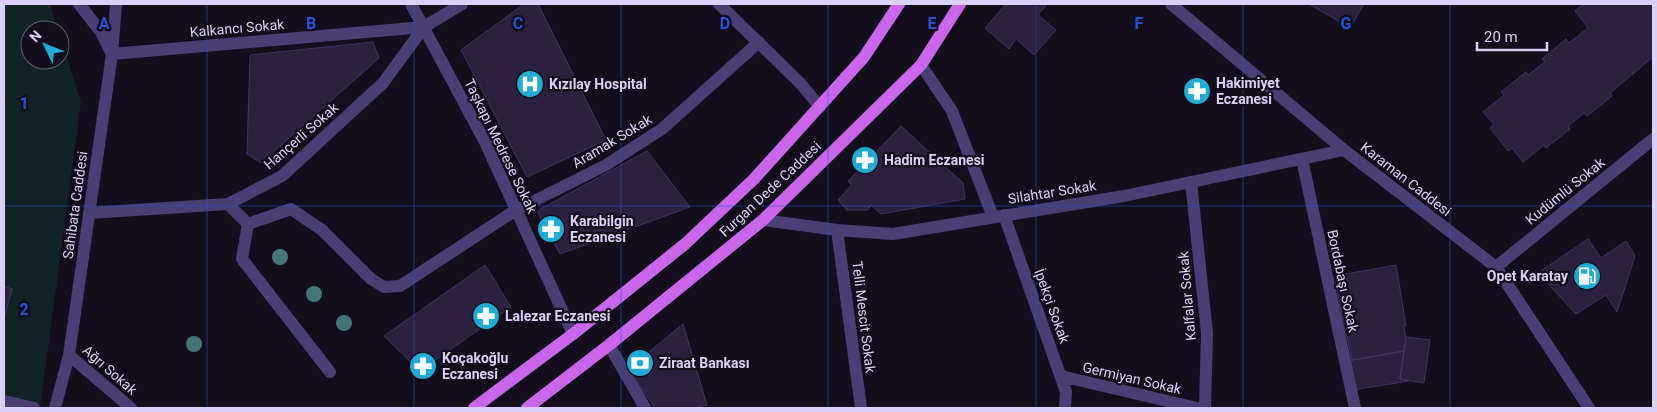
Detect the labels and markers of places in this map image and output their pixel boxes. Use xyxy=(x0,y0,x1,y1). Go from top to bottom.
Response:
hospital icon: Kızılay Hospital xyxy=(515,69,545,99)
place label: Hakimiyet Eczanesi xyxy=(1216,75,1280,107)
place label: Kızılay Hospital xyxy=(549,76,647,92)
pharmacy icon: Hakimiyet Eczanesi xyxy=(1182,76,1212,106)
pharmacy icon: Hadim Eczanesi xyxy=(850,145,880,175)
place label: Hadim Eczanesi xyxy=(884,152,985,168)
place label: Karabilgin Eczanesi xyxy=(570,213,634,245)
pharmacy icon: Karabilgin Eczanesi xyxy=(536,214,566,244)
fuel station icon: Opet Karatay xyxy=(1572,261,1602,291)
place label: Opet Karatay xyxy=(1487,268,1569,284)
pharmacy icon: Lalezar Eczanesi xyxy=(471,301,501,331)
place label: Lalezar Eczanesi xyxy=(505,308,611,324)
bank icon: Ziraat Bankası xyxy=(625,348,655,378)
place label: Koçakoğlu Eczanesi xyxy=(442,350,508,382)
pharmacy icon: Koçakoğlu Eczanesi xyxy=(408,351,438,381)
place label: Ziraat Bankası xyxy=(659,355,750,371)

